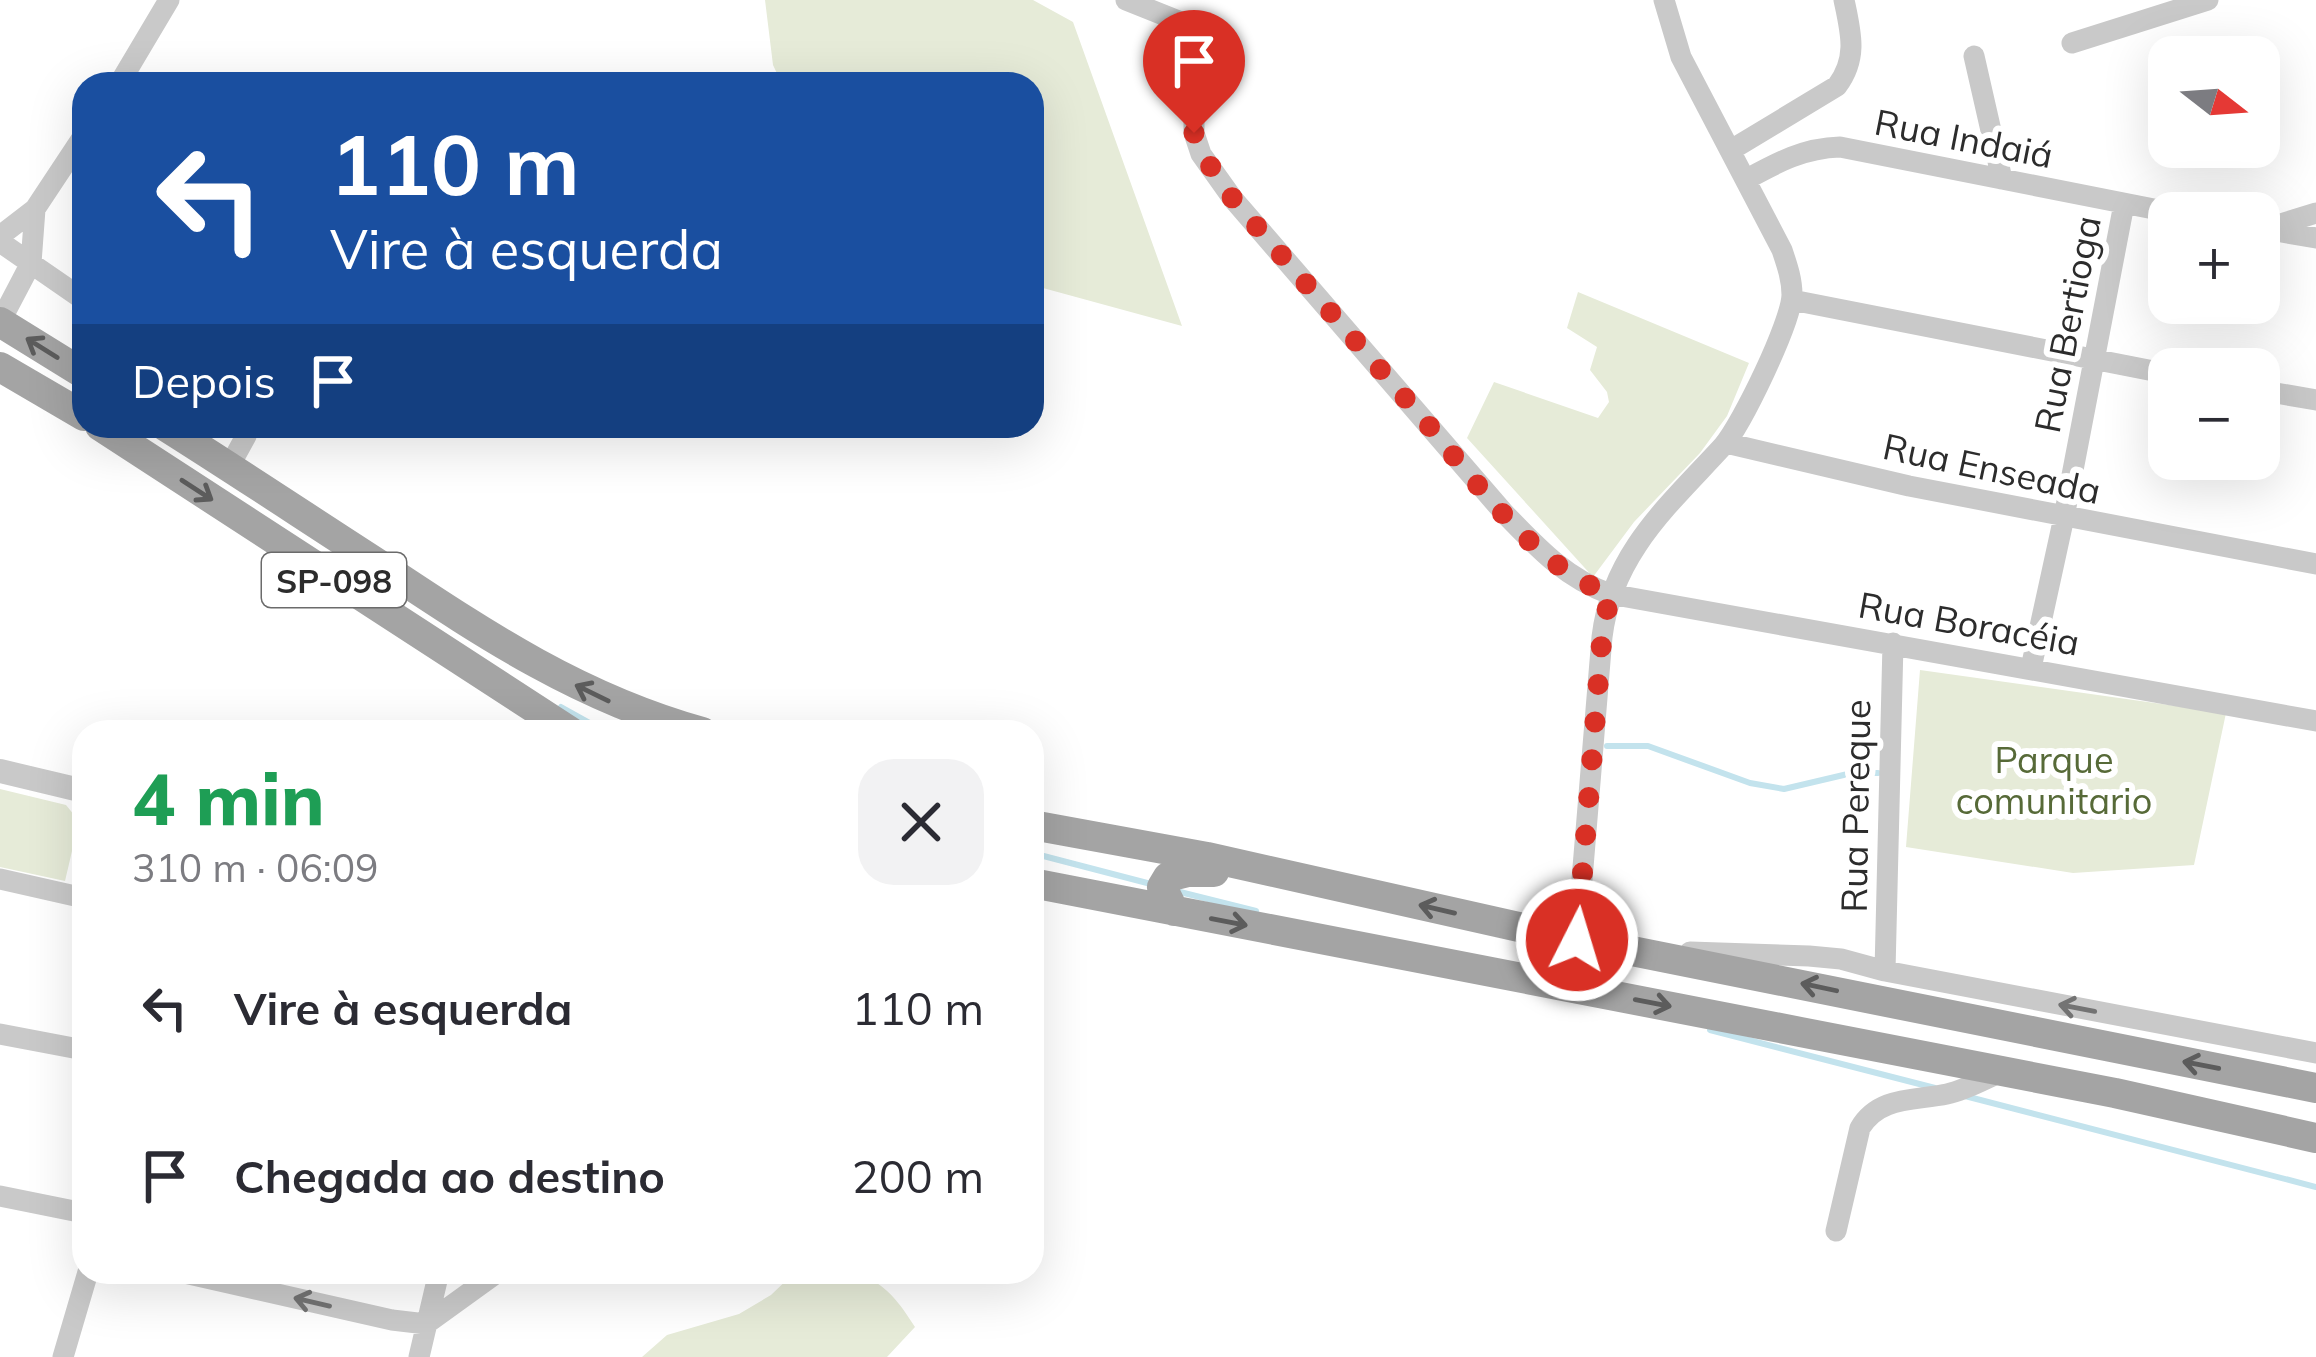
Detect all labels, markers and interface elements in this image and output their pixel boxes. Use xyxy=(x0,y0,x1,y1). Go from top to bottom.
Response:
pin xyxy=(1143,10,1245,133)
icon: arrive xyxy=(1161,28,1227,94)
north arrow xyxy=(2148,36,2280,168)
map controls xyxy=(2148,36,2280,480)
street label: Rua Indaiá xyxy=(1871,99,2057,177)
text: 110 m xyxy=(330,111,580,216)
icon: left xyxy=(132,120,288,276)
button: + xyxy=(2148,192,2280,324)
street label: Rua Bertioga xyxy=(2024,212,2110,436)
text: Vire à esquerda xyxy=(330,215,723,283)
one-way arrow xyxy=(26,336,60,360)
icon: arrive xyxy=(300,348,366,414)
button: − xyxy=(2148,348,2280,480)
text: Depois xyxy=(132,353,276,409)
street label: Rua Enseada xyxy=(1879,423,2105,513)
one-way arrow xyxy=(180,478,214,503)
road number: SP-098 xyxy=(262,553,406,607)
street label: Rua Boracéia xyxy=(1855,581,2083,665)
one-way arrow xyxy=(575,681,611,703)
street label: Rua Pereque xyxy=(1831,699,1879,913)
park label: Parque comunitario xyxy=(1956,737,2152,823)
text: 4 min xyxy=(132,753,325,843)
button: close xyxy=(858,759,984,885)
text: 310 m · 06:09 xyxy=(132,843,378,892)
position arrow xyxy=(1514,877,1640,1003)
one-way arrow xyxy=(1419,897,1457,920)
one-way arrow xyxy=(1209,912,1248,934)
one-way arrow xyxy=(1801,974,1839,997)
icon: left xyxy=(132,975,198,1041)
text: Vire à esquerda xyxy=(234,980,572,1036)
text: 110 m xyxy=(852,980,984,1036)
one-way arrow xyxy=(1633,993,1672,1015)
one-way arrow xyxy=(2059,996,2098,1018)
one-way arrow xyxy=(2183,1053,2222,1075)
icon: arrive xyxy=(132,1143,198,1209)
text: Chegada ao destino xyxy=(234,1148,665,1204)
text: 200 m xyxy=(852,1148,984,1204)
one-way arrow xyxy=(293,1289,331,1312)

